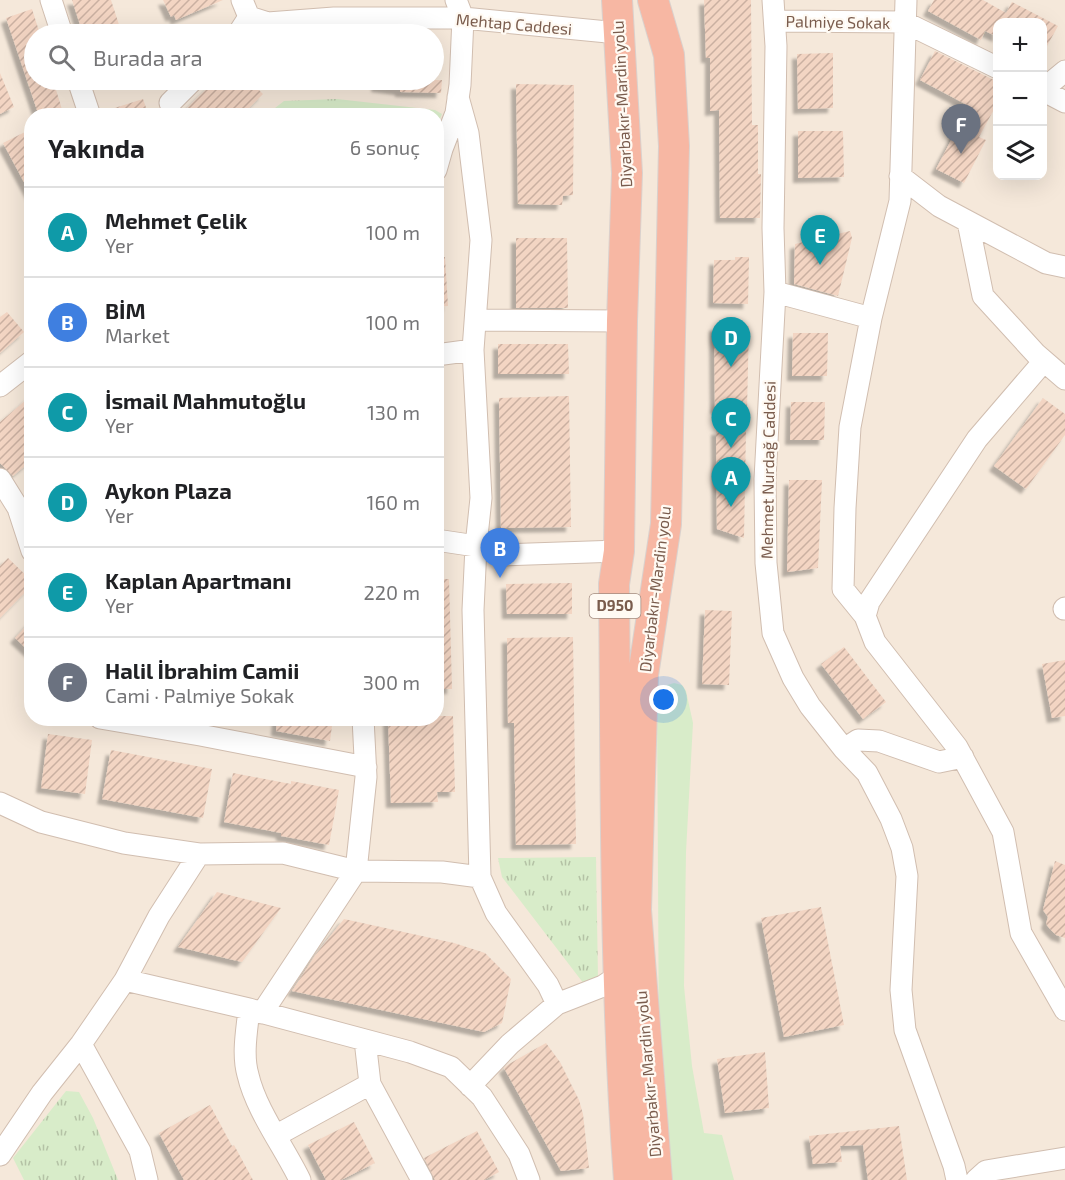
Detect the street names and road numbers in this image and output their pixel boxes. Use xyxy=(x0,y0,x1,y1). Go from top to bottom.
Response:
street label: Mehtap Caddesi xyxy=(455,9,573,38)
street label: Palmiye Sokak xyxy=(786,11,890,32)
street label: Diyarbakır-Mardin yolu xyxy=(608,20,635,188)
street label: Mehmet Nurdağ Caddesi xyxy=(756,381,779,559)
street label: Diyarbakır-Mardin yolu xyxy=(635,505,674,673)
road number: D950 xyxy=(590,594,640,618)
street label: Diyarbakır-Mardin yolu xyxy=(631,990,664,1158)

